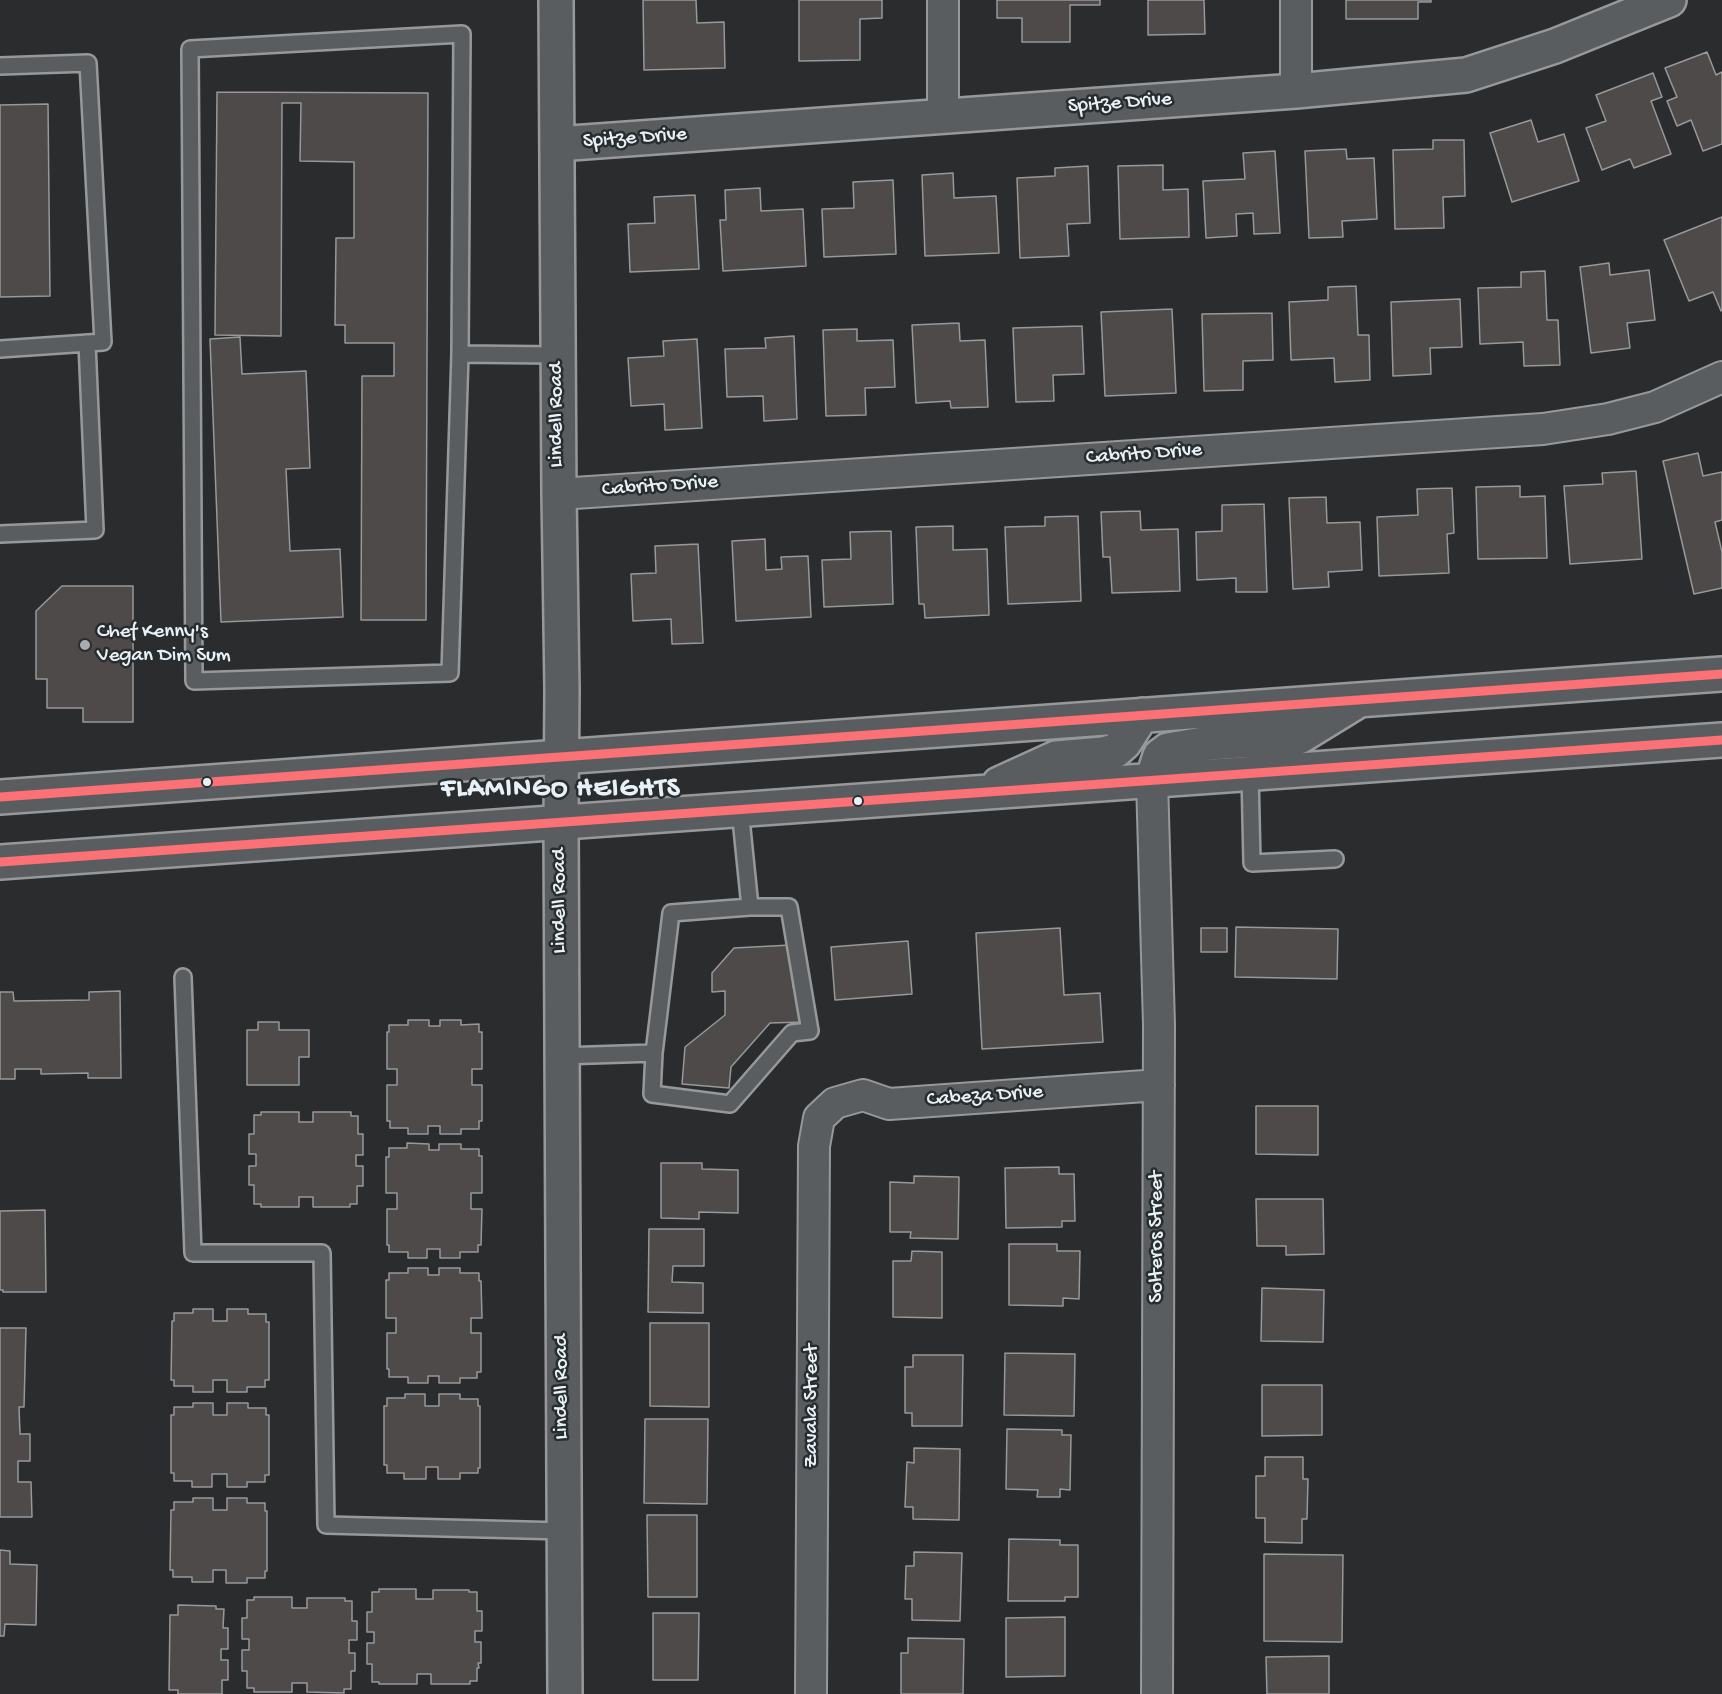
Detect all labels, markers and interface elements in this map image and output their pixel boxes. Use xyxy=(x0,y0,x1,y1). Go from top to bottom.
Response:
street label: Spitze Drive xyxy=(1067,88,1173,120)
street label: Spitze Drive xyxy=(582,123,688,155)
street label: Lindell Road xyxy=(545,362,571,468)
street label: Cabrito Drive xyxy=(1085,438,1203,472)
street label: Cabrito Drive xyxy=(601,470,719,504)
place label: Chef Kenny's Vegan Dim Sum xyxy=(97,620,231,670)
marker: Chef Kenny's Vegan Dim Sum xyxy=(78,638,92,652)
district label: FLAMINGO HEIGHTS xyxy=(441,775,681,807)
unlabelled marker xyxy=(201,776,213,788)
unlabelled marker xyxy=(852,795,864,807)
street label: Lindell Road xyxy=(548,848,574,954)
street label: Cabeza Drive xyxy=(926,1080,1044,1114)
street label: Solteros Street xyxy=(1145,1171,1171,1303)
street label: Lindell Road xyxy=(550,1334,576,1440)
street label: Zavala Street xyxy=(800,1344,826,1468)

